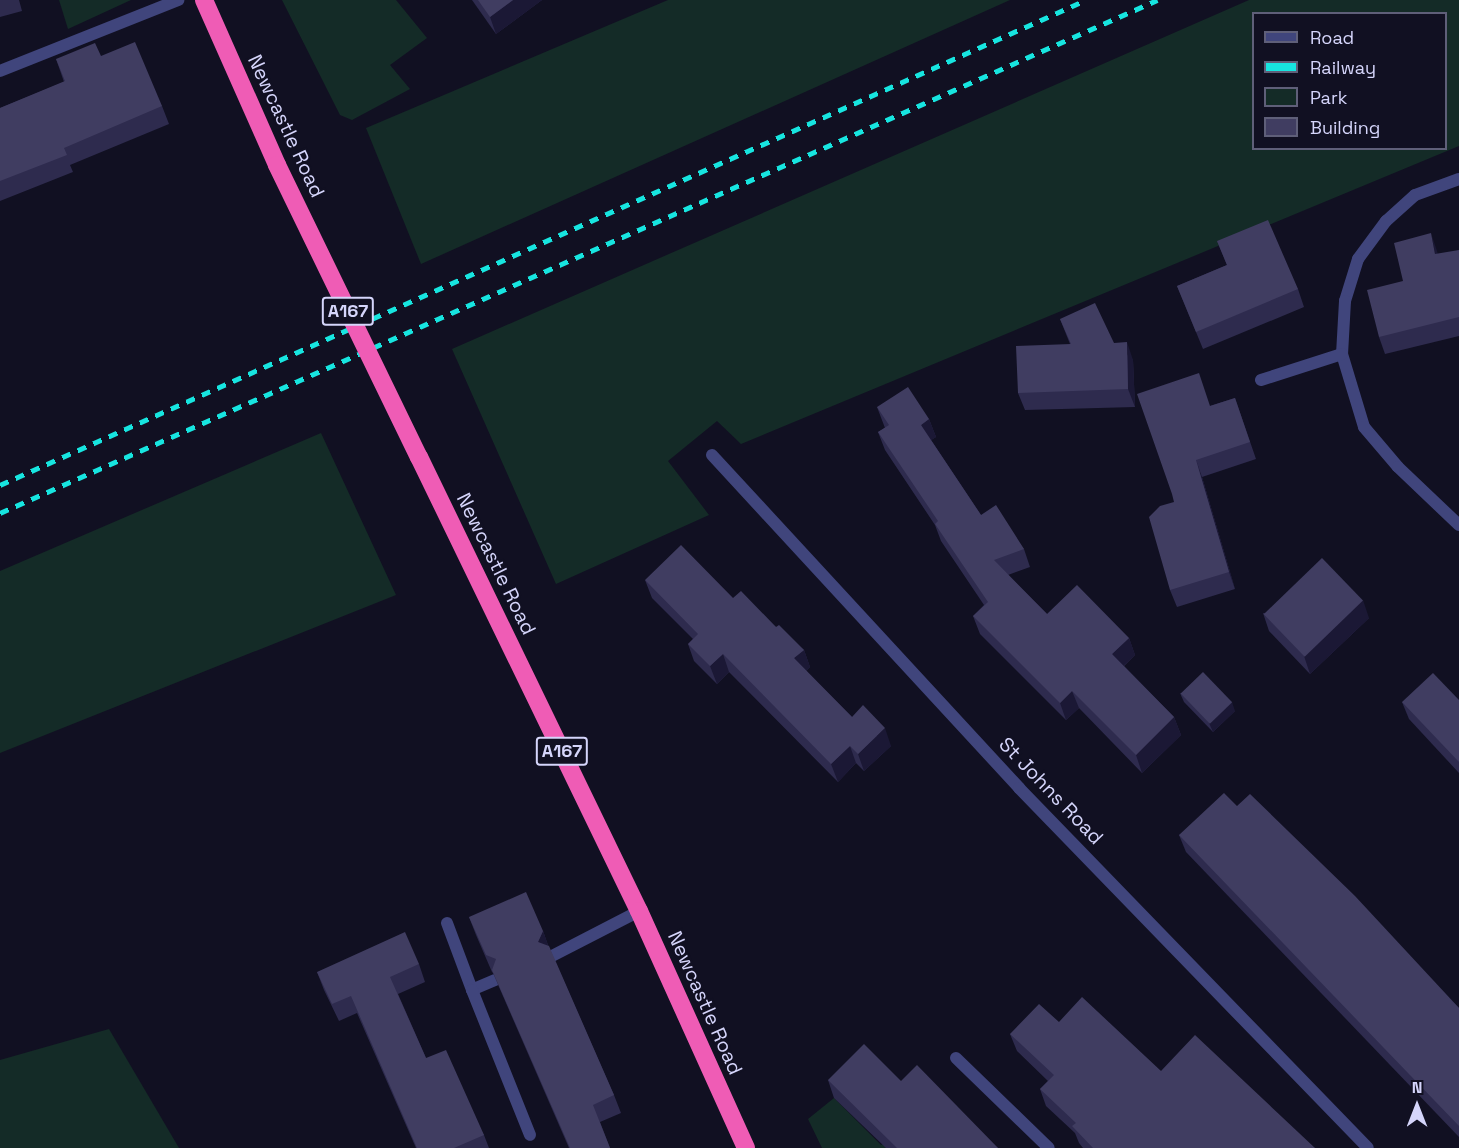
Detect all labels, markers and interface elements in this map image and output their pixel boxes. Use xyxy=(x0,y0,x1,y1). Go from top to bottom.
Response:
legend xyxy=(1252,12,1447,150)
text: Road xyxy=(1310,26,1354,49)
street label: Newcastle Road xyxy=(242,51,330,201)
text: Railway xyxy=(1310,56,1376,79)
text: Park xyxy=(1310,86,1347,109)
text: Building xyxy=(1310,116,1380,139)
road number: A167 xyxy=(321,296,375,326)
street label: Newcastle Road xyxy=(451,489,541,639)
street label: St Johns Road xyxy=(994,732,1108,850)
road number: A167 xyxy=(535,736,589,766)
street label: Newcastle Road xyxy=(663,927,747,1079)
north arrow xyxy=(1387,1076,1447,1136)
text: N xyxy=(1412,1077,1422,1098)

